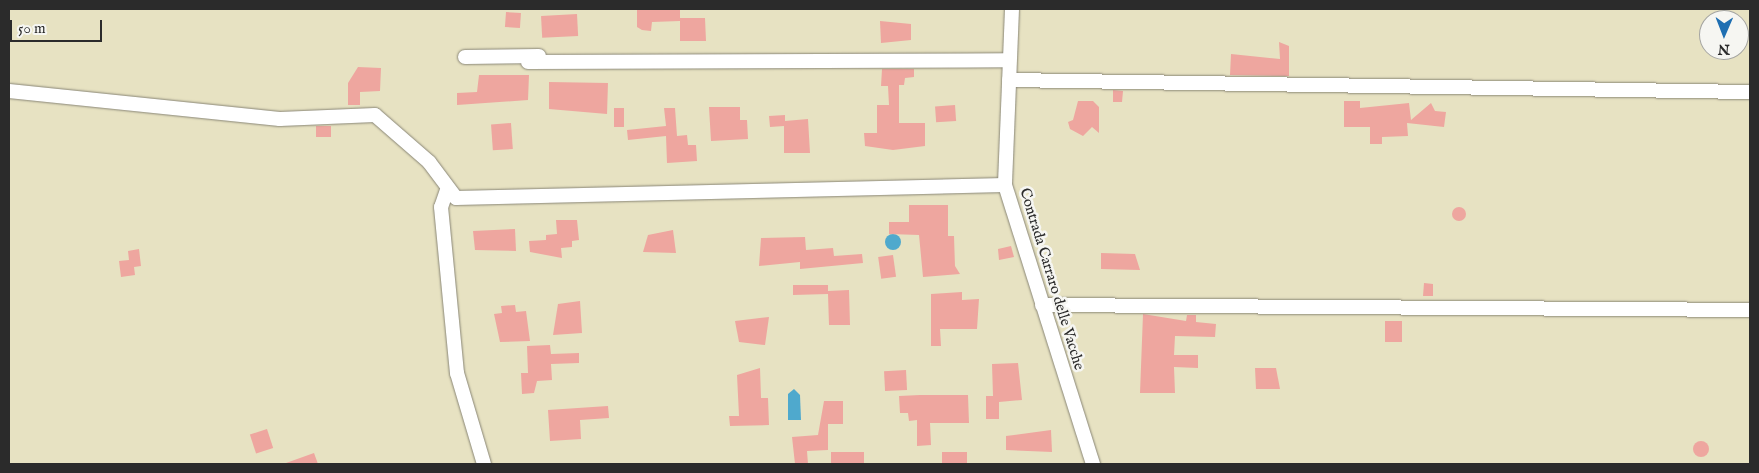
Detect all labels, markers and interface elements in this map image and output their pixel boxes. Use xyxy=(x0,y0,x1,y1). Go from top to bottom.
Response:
scale bar xyxy=(12,10,105,42)
north arrow xyxy=(1699,10,1749,60)
text: 50 m xyxy=(18,19,46,38)
text: N xyxy=(1718,40,1730,58)
street label: Contrada Carraro delle Vacche xyxy=(1016,186,1088,372)

